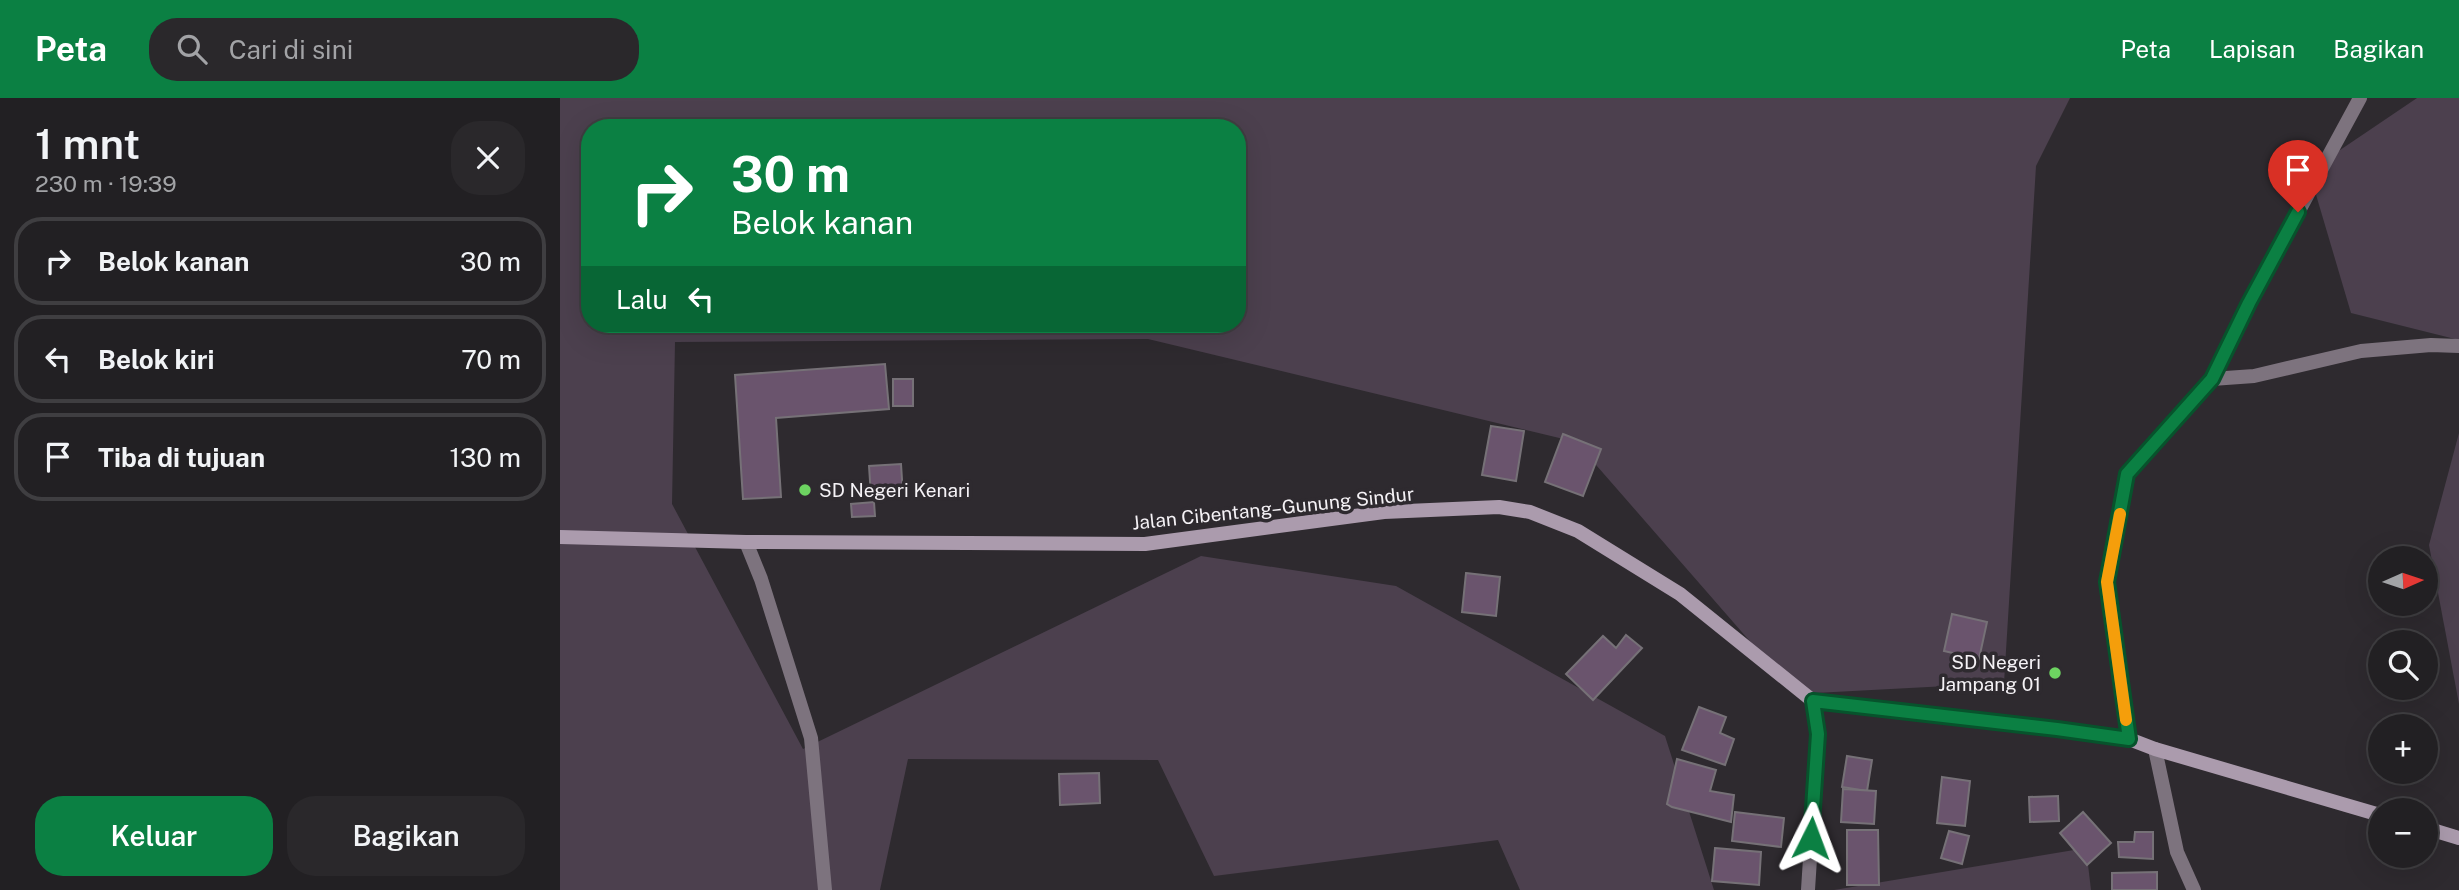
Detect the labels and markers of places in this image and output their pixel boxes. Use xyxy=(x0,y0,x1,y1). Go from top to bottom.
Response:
pin xyxy=(2268,140,2328,212)
place label: SD Negeri Kenari xyxy=(819,479,970,501)
marker: SD Negeri Kenari xyxy=(797,482,813,498)
place label: SD Negeri Jampang 01 xyxy=(1938,651,2041,695)
marker: SD Negeri Jampang 01 xyxy=(2047,665,2063,681)

